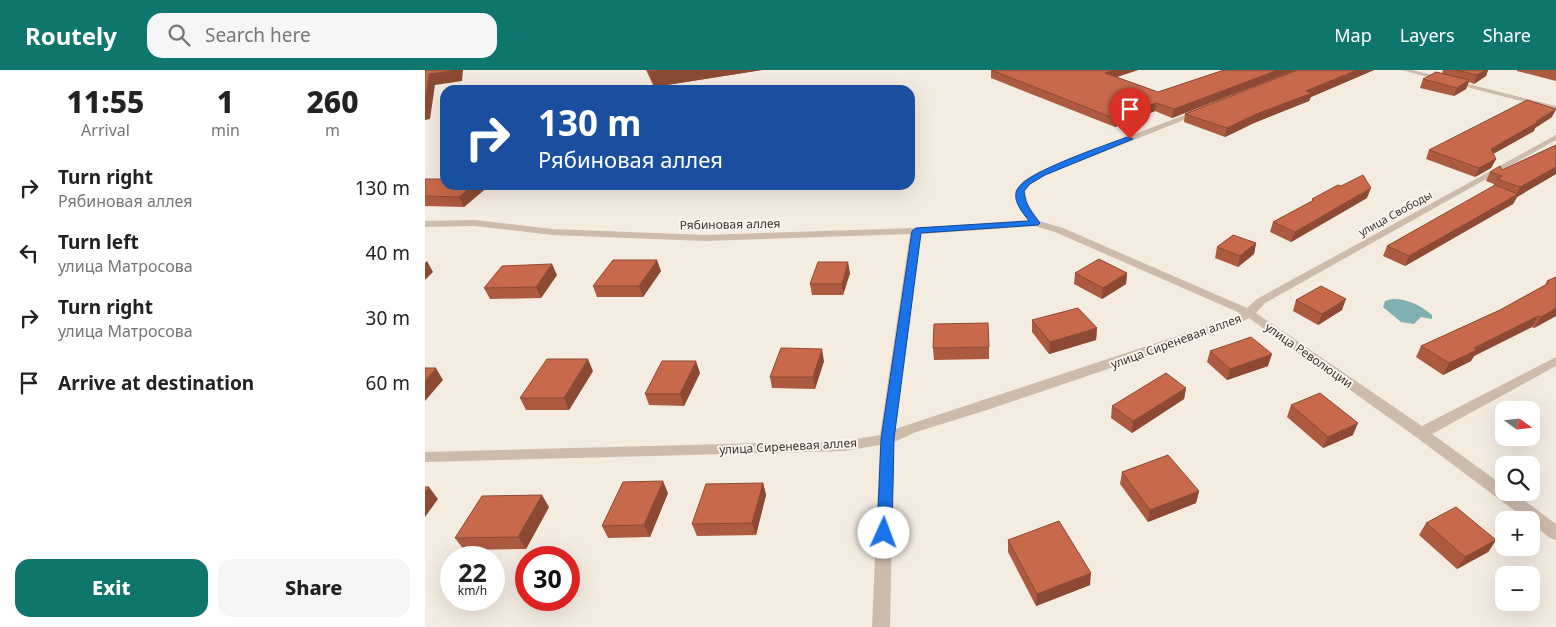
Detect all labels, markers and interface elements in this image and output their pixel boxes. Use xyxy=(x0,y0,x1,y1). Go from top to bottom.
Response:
search box xyxy=(147,13,497,58)
text: Routely xyxy=(25,19,117,52)
icon: search xyxy=(165,21,193,49)
text: Search here xyxy=(205,22,311,48)
text: Map xyxy=(1334,23,1372,47)
text: Layers xyxy=(1400,23,1455,47)
text: Share xyxy=(1483,23,1531,47)
text: 11:55 xyxy=(67,81,144,122)
text: 1 xyxy=(217,81,234,122)
text: 260 xyxy=(306,81,358,122)
pin xyxy=(1109,88,1151,139)
icon: arrive xyxy=(1116,95,1144,123)
text: 130 m xyxy=(538,99,641,146)
icon: right xyxy=(455,105,520,170)
text: Arrival xyxy=(81,119,130,141)
text: min xyxy=(211,119,240,141)
text: m xyxy=(325,119,340,141)
text: Рябиновая аллея xyxy=(538,144,723,174)
text: Turn right xyxy=(58,164,153,190)
icon: right xyxy=(15,174,43,202)
text: 130 m xyxy=(355,175,410,201)
street label: улица Свободы xyxy=(1356,187,1434,239)
text: Рябиновая аллея xyxy=(58,190,192,212)
street label: Рябиновая аллея xyxy=(679,215,781,233)
text: Turn left xyxy=(58,229,139,255)
icon: left xyxy=(15,239,43,267)
text: 40 m xyxy=(366,240,410,266)
text: улица Матросова xyxy=(58,255,193,277)
text: Turn right xyxy=(58,294,153,320)
icon: right xyxy=(15,304,43,332)
text: 30 m xyxy=(366,305,410,331)
street label: улица Сиреневая аллея xyxy=(1108,309,1244,373)
street label: улица Революции xyxy=(1262,318,1356,392)
text: улица Матросова xyxy=(58,320,193,342)
icon: arrive xyxy=(15,369,43,397)
text: Arrive at destination xyxy=(58,370,254,396)
text: 60 m xyxy=(366,370,410,396)
north arrow xyxy=(1495,401,1540,446)
map controls xyxy=(1495,401,1540,611)
street label: улица Сиреневая аллея xyxy=(719,434,857,458)
button: search xyxy=(1495,456,1540,501)
position arrow xyxy=(857,506,909,558)
button: + xyxy=(1495,511,1540,556)
speed limit sign: 30 xyxy=(515,546,580,611)
text: 22 xyxy=(458,555,487,589)
button: Exit xyxy=(15,559,208,617)
button: Share xyxy=(218,559,410,617)
button: − xyxy=(1495,566,1540,611)
text: km/h xyxy=(458,582,487,599)

